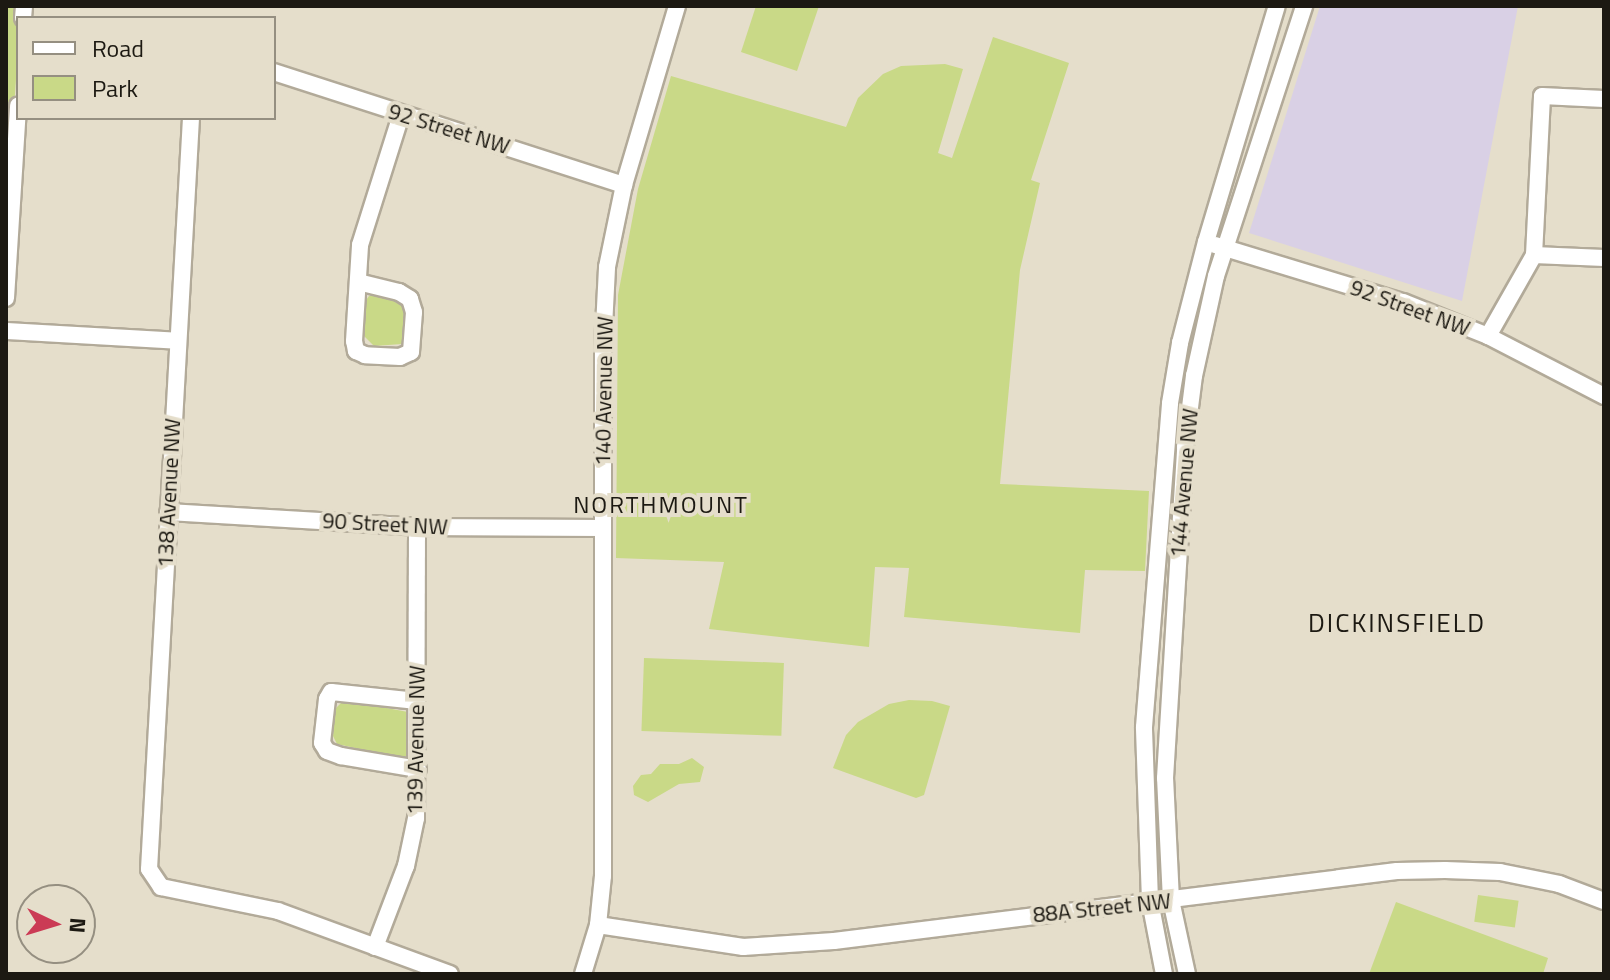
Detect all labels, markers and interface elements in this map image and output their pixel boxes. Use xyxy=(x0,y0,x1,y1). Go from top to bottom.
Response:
legend xyxy=(16,16,276,120)
text: Road xyxy=(92,30,144,66)
text: Park xyxy=(92,70,138,106)
street label: 92 Street NW xyxy=(385,98,513,160)
street label: 92 Street NW xyxy=(1347,274,1473,342)
street label: 140 Avenue NW xyxy=(589,316,619,466)
street label: 144 Avenue NW xyxy=(1164,407,1204,559)
street label: 138 Avenue NW xyxy=(152,418,186,568)
district label: NORTHMOUNT xyxy=(573,491,749,519)
street label: 90 Street NW xyxy=(322,508,448,540)
district label: DICKINSFIELD xyxy=(1308,607,1486,639)
street label: 139 Avenue NW xyxy=(401,665,431,815)
north arrow xyxy=(16,884,96,964)
street label: 88A Street NW xyxy=(1032,888,1172,928)
text: N xyxy=(60,917,95,934)

